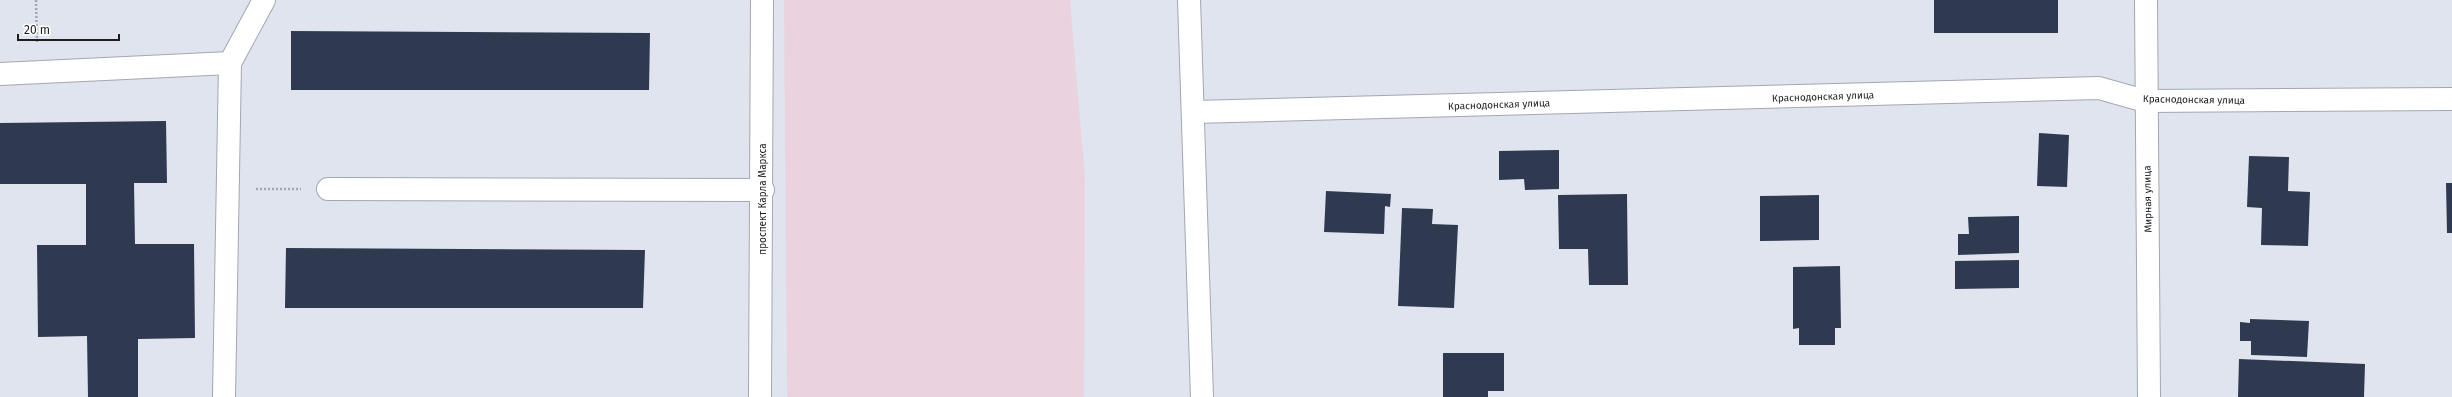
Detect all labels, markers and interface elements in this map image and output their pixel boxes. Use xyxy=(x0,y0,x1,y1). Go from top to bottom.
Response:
scale bar xyxy=(18,16,119,42)
text: 20 m xyxy=(24,23,50,37)
street label: Краснодонская улица xyxy=(1772,89,1874,105)
street label: Краснодонская улица xyxy=(2143,93,2245,107)
street label: Краснодонская улица xyxy=(1448,97,1550,113)
street label: проспект Карла Маркса xyxy=(757,143,769,255)
street label: Мирная улица xyxy=(2141,165,2155,233)

